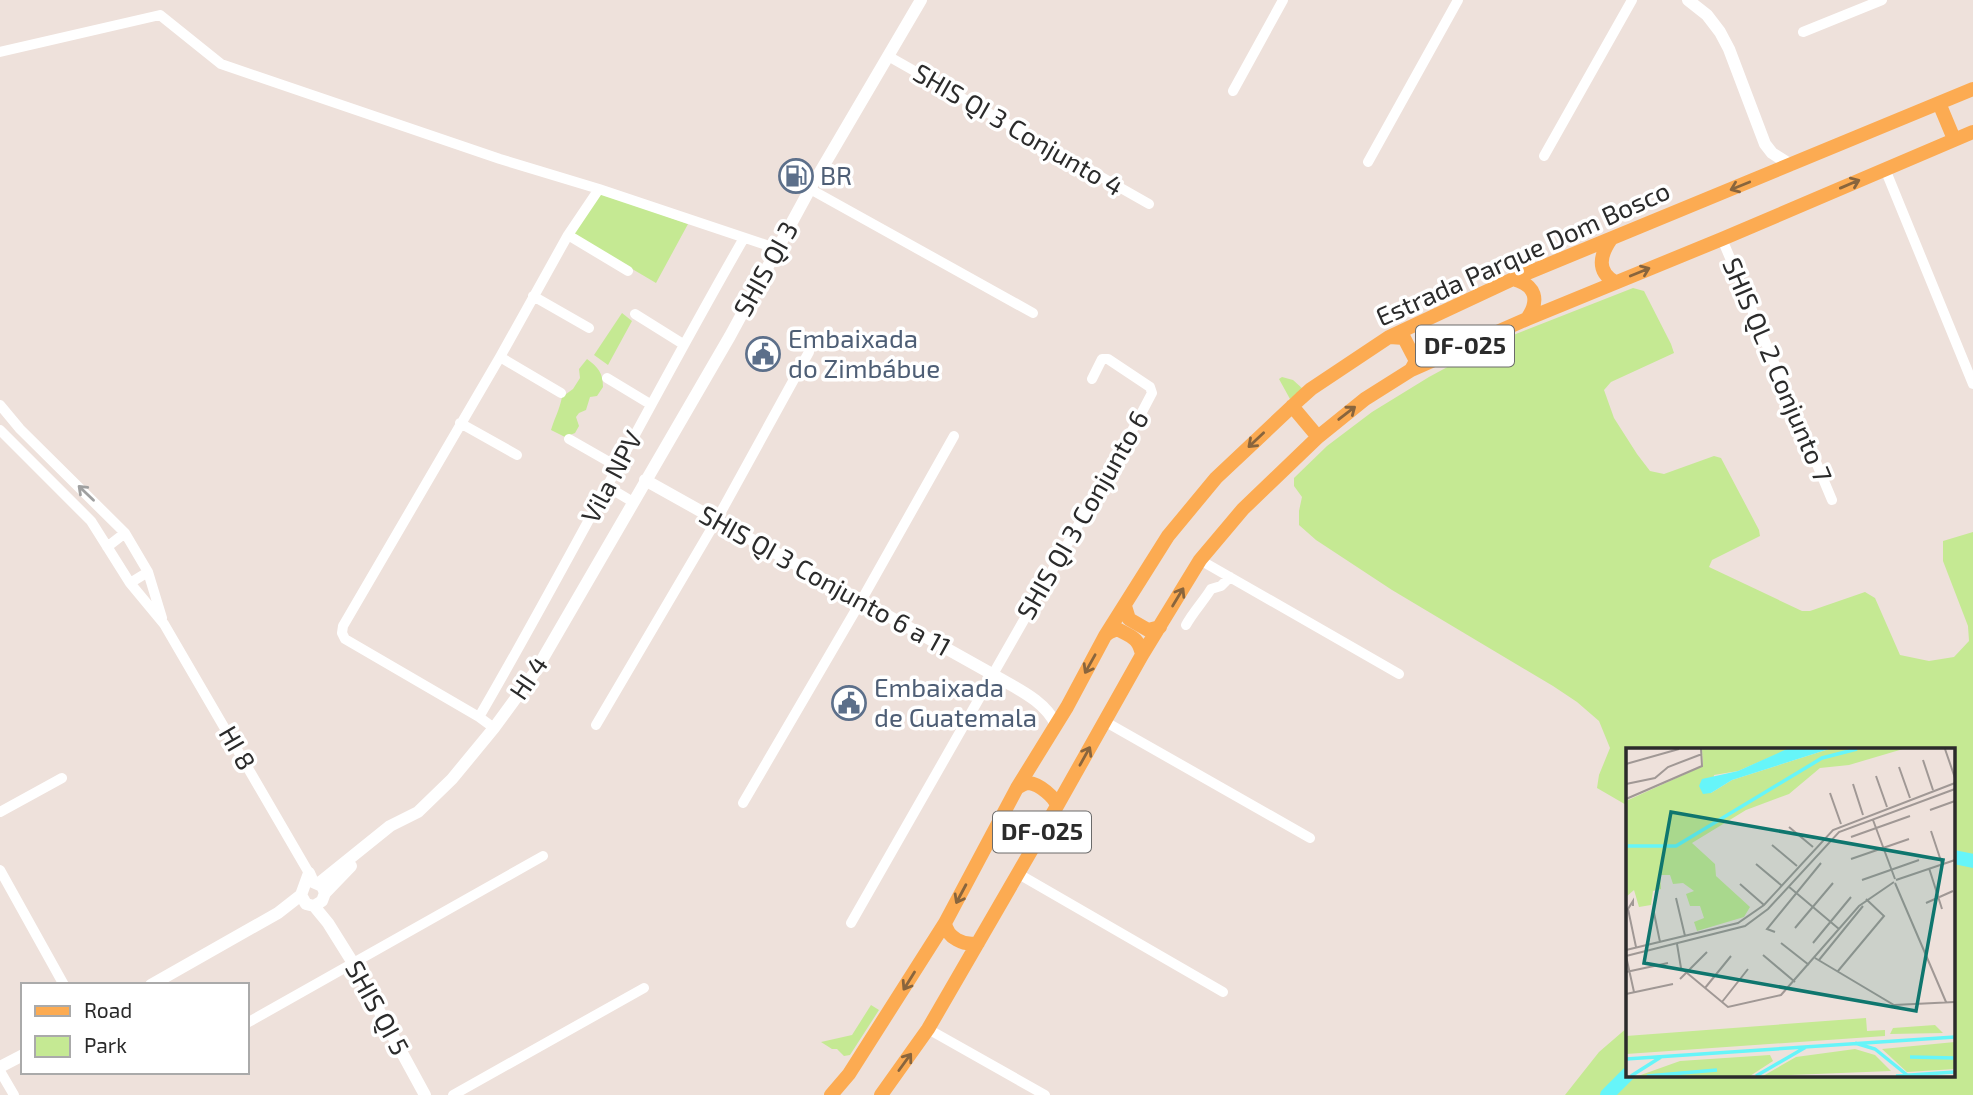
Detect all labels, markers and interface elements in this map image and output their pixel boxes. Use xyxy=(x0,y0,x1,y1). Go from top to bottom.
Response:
street label: SHIS QI 3 Conjunto 4 xyxy=(908,56,1129,201)
fuel station icon: BR xyxy=(777,157,815,195)
place label: BR xyxy=(820,159,852,190)
street label: Estrada Parque Dom Bosco xyxy=(1371,174,1674,332)
one-way arrow xyxy=(1838,177,1860,190)
one-way arrow xyxy=(1730,180,1752,193)
street label: SHIS QI 3 xyxy=(726,215,803,321)
street label: SHIS QL 2 Conjunto 7 xyxy=(1717,253,1840,486)
one-way arrow xyxy=(1628,265,1650,278)
place label: Embaixada do Zimbábue xyxy=(788,322,940,383)
road number: DF-025 xyxy=(1416,326,1514,366)
public building icon: Embaixada do Zimbábue xyxy=(744,335,782,373)
street label: SHIS QI 3 Conjunto 6 xyxy=(1009,404,1154,624)
one-way arrow xyxy=(1338,405,1356,420)
street label: Vila NPV xyxy=(574,425,648,528)
one-way arrow xyxy=(1248,431,1265,448)
one-way arrow xyxy=(78,485,95,502)
street label: SHIS QI 3 Conjunto 6 a 11 xyxy=(695,498,957,662)
one-way arrow xyxy=(1171,588,1185,608)
street label: HI 4 xyxy=(502,649,553,705)
one-way arrow xyxy=(1083,654,1097,674)
place label: Embaixada de Guatemala xyxy=(874,671,1037,732)
public building icon: Embaixada de Guatemala xyxy=(830,684,868,722)
street label: HI 8 xyxy=(213,720,263,775)
one-way arrow xyxy=(1079,746,1092,767)
inset map xyxy=(1626,748,1955,1078)
road number: DF-025 xyxy=(993,812,1091,852)
one-way arrow xyxy=(953,883,967,904)
street label: SHIS QI 5 xyxy=(340,955,417,1060)
one-way arrow xyxy=(901,971,915,991)
legend xyxy=(21,983,248,1074)
text: Road xyxy=(84,997,132,1022)
text: Park xyxy=(84,1032,127,1057)
one-way arrow xyxy=(897,1053,912,1072)

